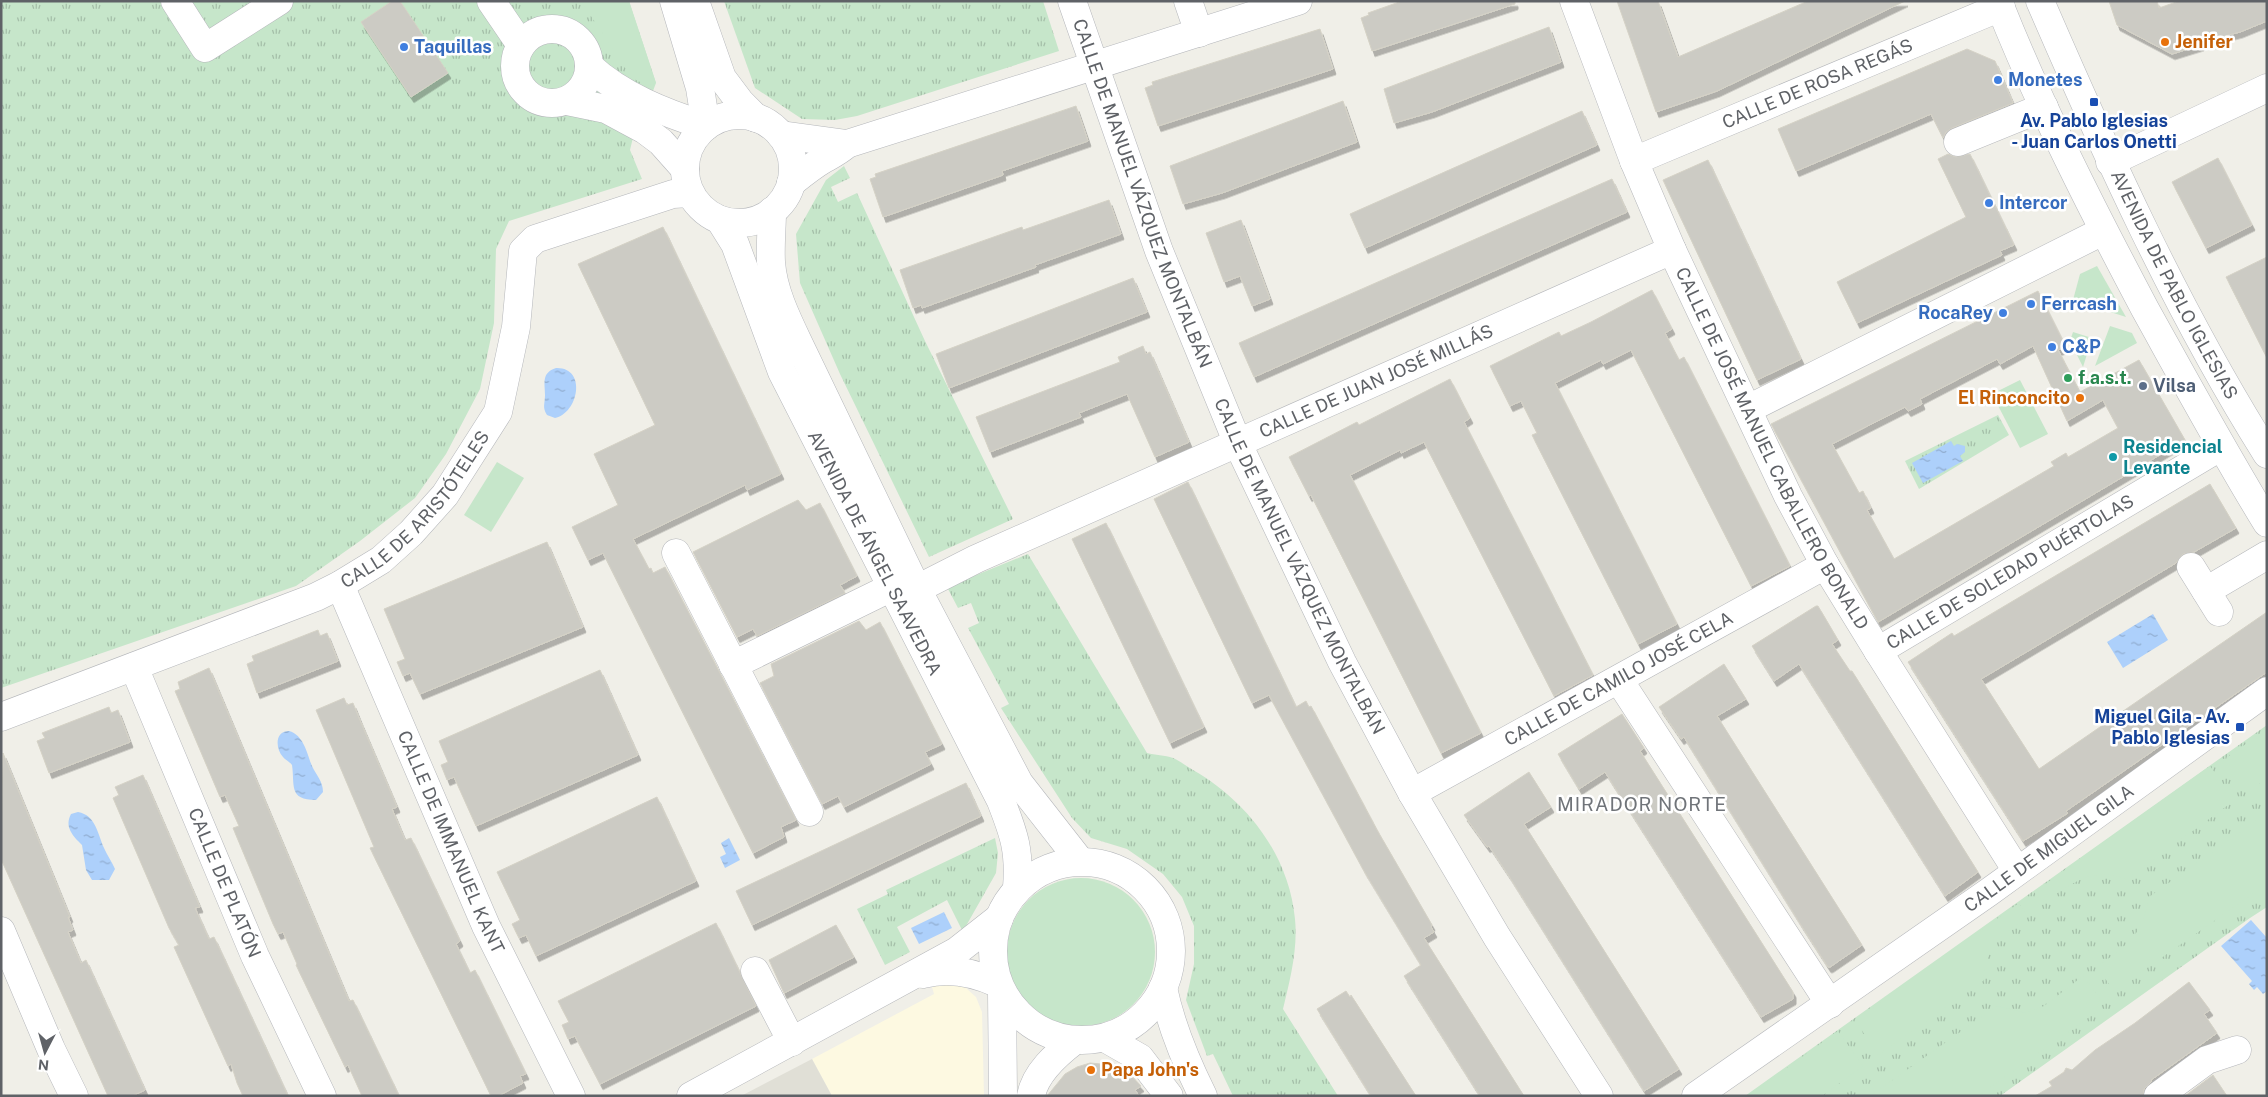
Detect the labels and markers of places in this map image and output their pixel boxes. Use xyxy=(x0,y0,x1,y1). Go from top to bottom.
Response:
place label: Jenifer xyxy=(2175,31,2234,52)
place label: Taquillas xyxy=(414,36,492,57)
marker: Jenifer xyxy=(2159,36,2171,48)
marker: Taquillas xyxy=(398,41,410,53)
place label: Monetes xyxy=(2008,69,2082,90)
marker: Monetes xyxy=(1992,74,2004,86)
marker: Av. Pablo Iglesias - Juan Carlos Onetti xyxy=(2088,96,2100,108)
place label: Av. Pablo Iglesias - Juan Carlos Onetti xyxy=(2011,110,2177,152)
place label: Intercor xyxy=(1999,192,2068,213)
marker: Intercor xyxy=(1983,197,1995,209)
place label: Ferrcash xyxy=(2041,293,2117,314)
marker: Ferrcash xyxy=(2025,298,2037,310)
place label: RocaRey xyxy=(1918,302,1993,323)
marker: RocaRey xyxy=(1997,307,2009,319)
place label: C&P xyxy=(2062,336,2101,357)
marker: C&P xyxy=(2046,341,2058,353)
place label: f.a.s.t. xyxy=(2078,367,2132,388)
marker: f.a.s.t. xyxy=(2062,372,2074,384)
place label: Vilsa xyxy=(2153,375,2196,396)
marker: Vilsa xyxy=(2137,380,2149,392)
place label: El Rinconcito xyxy=(1958,387,2070,408)
marker: El Rinconcito xyxy=(2074,392,2086,404)
place label: Residencial Levante xyxy=(2123,436,2223,478)
marker: Residencial Levante xyxy=(2107,451,2119,463)
place label: Miguel Gila - Av. Pablo Iglesias xyxy=(2094,706,2230,748)
marker: Miguel Gila - Av. Pablo Iglesias xyxy=(2234,721,2246,733)
place label: Papa John's xyxy=(1101,1059,1199,1080)
marker: Papa John's xyxy=(1085,1064,1097,1076)

